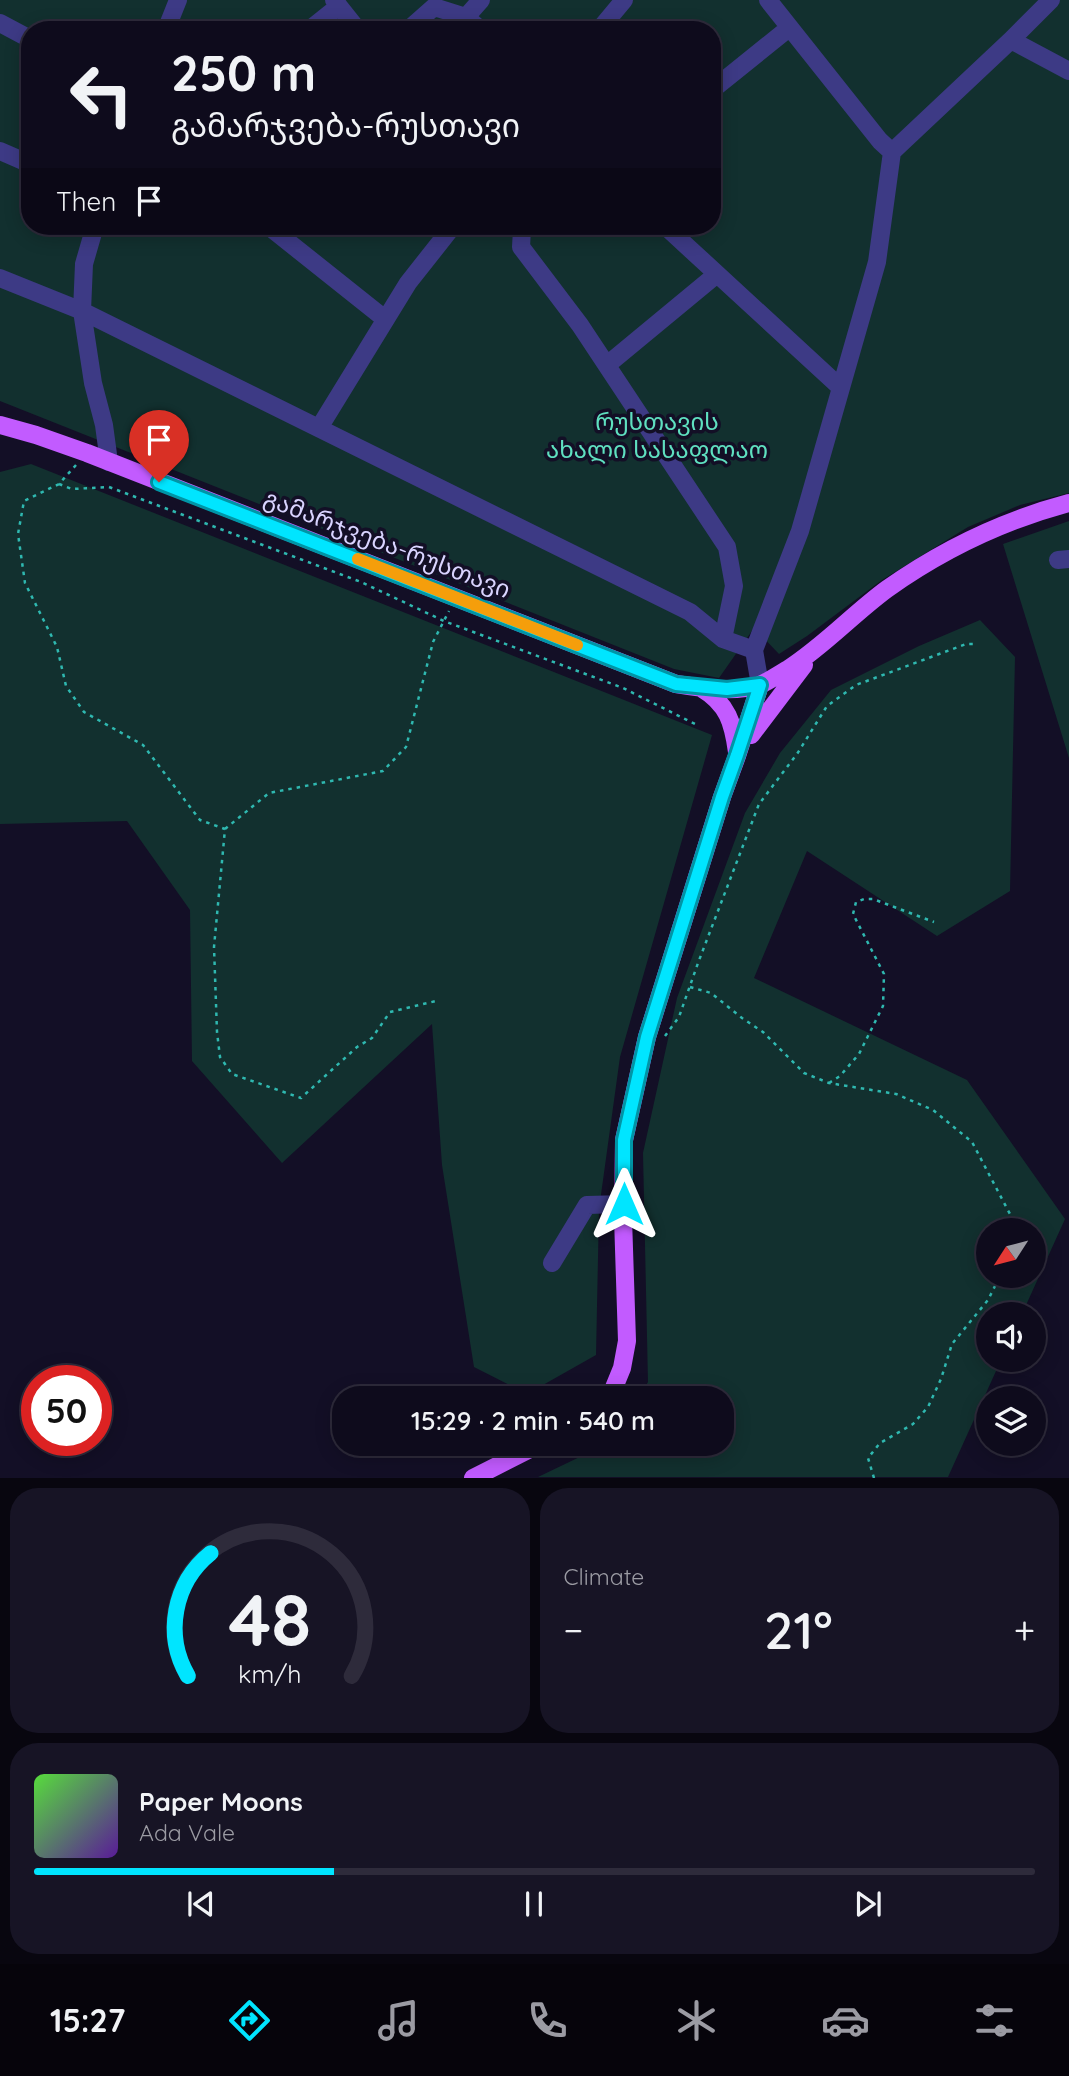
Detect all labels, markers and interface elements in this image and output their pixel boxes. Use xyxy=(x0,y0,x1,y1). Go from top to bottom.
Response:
text: 250 m xyxy=(171,42,316,103)
icon: left xyxy=(56,49,147,140)
text: გამარჯვება-რუსთავი xyxy=(171,105,520,145)
icon: arrive xyxy=(130,182,168,220)
text: Then xyxy=(56,185,116,218)
park label: რუსთავის ახალი სასაფლაო xyxy=(546,406,768,464)
pin xyxy=(129,410,189,482)
icon: arrive xyxy=(140,421,178,459)
street label: გამარჯვება-რუსთავი xyxy=(260,482,515,604)
position arrow xyxy=(587,1167,661,1241)
north arrow xyxy=(976,1218,1046,1288)
map controls xyxy=(976,1218,1046,1456)
button: sound xyxy=(976,1302,1046,1372)
speed limit sign: 50 xyxy=(21,1365,112,1456)
button: layers xyxy=(976,1386,1046,1456)
text: 15:29 · 2 min · 540 m xyxy=(411,1404,655,1437)
text: Climate xyxy=(564,1562,644,1591)
text: 48 xyxy=(228,1574,311,1665)
text: 21° xyxy=(764,1597,833,1662)
text: − xyxy=(564,1606,583,1654)
text: + xyxy=(1014,1606,1035,1654)
text: km/h xyxy=(238,1658,301,1689)
text: Paper Moons xyxy=(139,1785,303,1818)
text: Ada Vale xyxy=(139,1818,235,1847)
icon: previous xyxy=(182,1885,220,1923)
icon: pause xyxy=(515,1885,553,1923)
icon: next xyxy=(849,1885,887,1923)
icon: directions xyxy=(225,1996,274,2045)
icon: music xyxy=(374,1996,423,2045)
icon: phone xyxy=(523,1996,572,2045)
icon: climate xyxy=(672,1996,721,2045)
icon: car xyxy=(821,1996,870,2045)
icon: filters xyxy=(970,1996,1019,2045)
text: 15:27 xyxy=(50,2000,125,2040)

